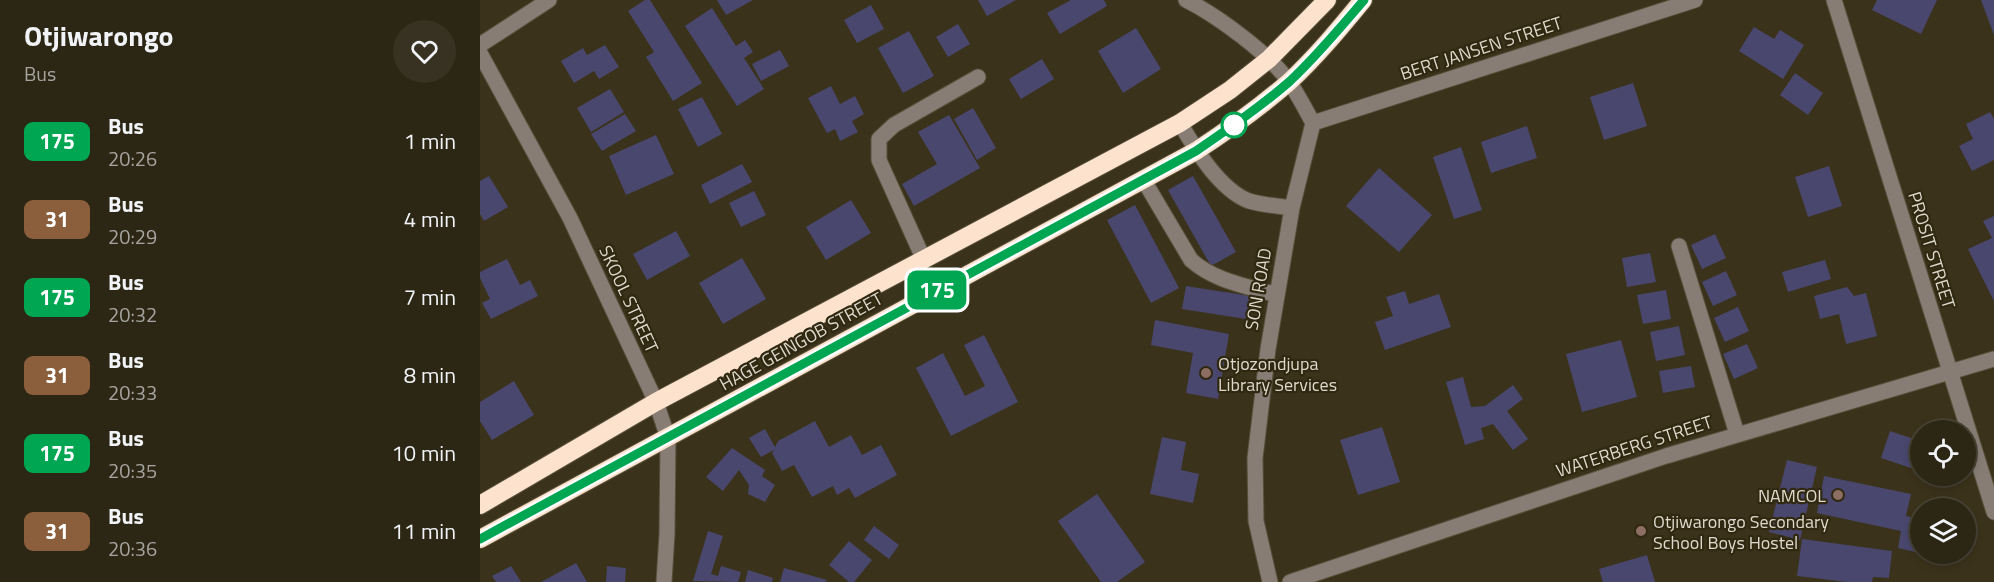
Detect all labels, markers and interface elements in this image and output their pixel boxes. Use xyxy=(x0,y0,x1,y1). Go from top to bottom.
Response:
street label: BERT JANSEN STREET xyxy=(1396,9,1566,87)
text: Otjiwarongo xyxy=(24,14,174,57)
button: heart xyxy=(393,20,456,83)
text: Bus xyxy=(24,58,56,89)
text: Bus xyxy=(108,109,144,143)
unlabelled marker xyxy=(1221,112,1247,138)
text: 1 min xyxy=(404,124,456,158)
text: 175 xyxy=(39,125,75,157)
text: 20:26 xyxy=(108,143,157,174)
text: Bus xyxy=(108,187,144,221)
street label: PROSIT STREET xyxy=(1901,188,1963,312)
text: 4 min xyxy=(404,202,456,236)
text: 31 xyxy=(45,203,69,235)
text: 20:29 xyxy=(108,221,157,252)
street label: SKOOL STREET xyxy=(592,241,666,358)
street label: SON ROAD xyxy=(1238,246,1278,332)
text: Bus xyxy=(108,265,144,299)
line badge: 175 xyxy=(902,270,972,310)
text: 175 xyxy=(919,274,955,306)
text: 7 min xyxy=(404,280,456,314)
text: 175 xyxy=(39,281,75,313)
street label: HAGE GEINGOB STREET xyxy=(714,285,888,397)
text: 20:32 xyxy=(108,299,157,330)
text: Bus xyxy=(108,343,144,377)
place label: Otjozondjupa Library Services xyxy=(1218,350,1337,398)
text: 8 min xyxy=(404,358,456,392)
text: 31 xyxy=(45,359,69,391)
marker: Otjozondjupa Library Services xyxy=(1199,366,1213,380)
text: 20:33 xyxy=(108,377,157,408)
street label: WATERBERG STREET xyxy=(1552,408,1716,484)
map controls xyxy=(1910,420,1976,564)
button: locate xyxy=(1910,420,1976,486)
text: Bus xyxy=(108,421,144,455)
text: 10 min xyxy=(391,436,456,470)
text: 175 xyxy=(39,437,75,469)
text: 20:35 xyxy=(108,455,157,486)
place label: NAMCOL xyxy=(1758,482,1826,509)
marker: NAMCOL xyxy=(1831,488,1845,502)
button: layers xyxy=(1910,498,1976,564)
text: Bus xyxy=(108,499,144,533)
place label: Otjiwarongo Secondary School Boys Hostel xyxy=(1653,508,1829,556)
text: 11 min xyxy=(391,514,456,548)
text: 31 xyxy=(45,515,69,547)
marker: Otjiwarongo Secondary School Boys Hostel xyxy=(1634,524,1648,538)
text: 20:36 xyxy=(108,533,157,564)

